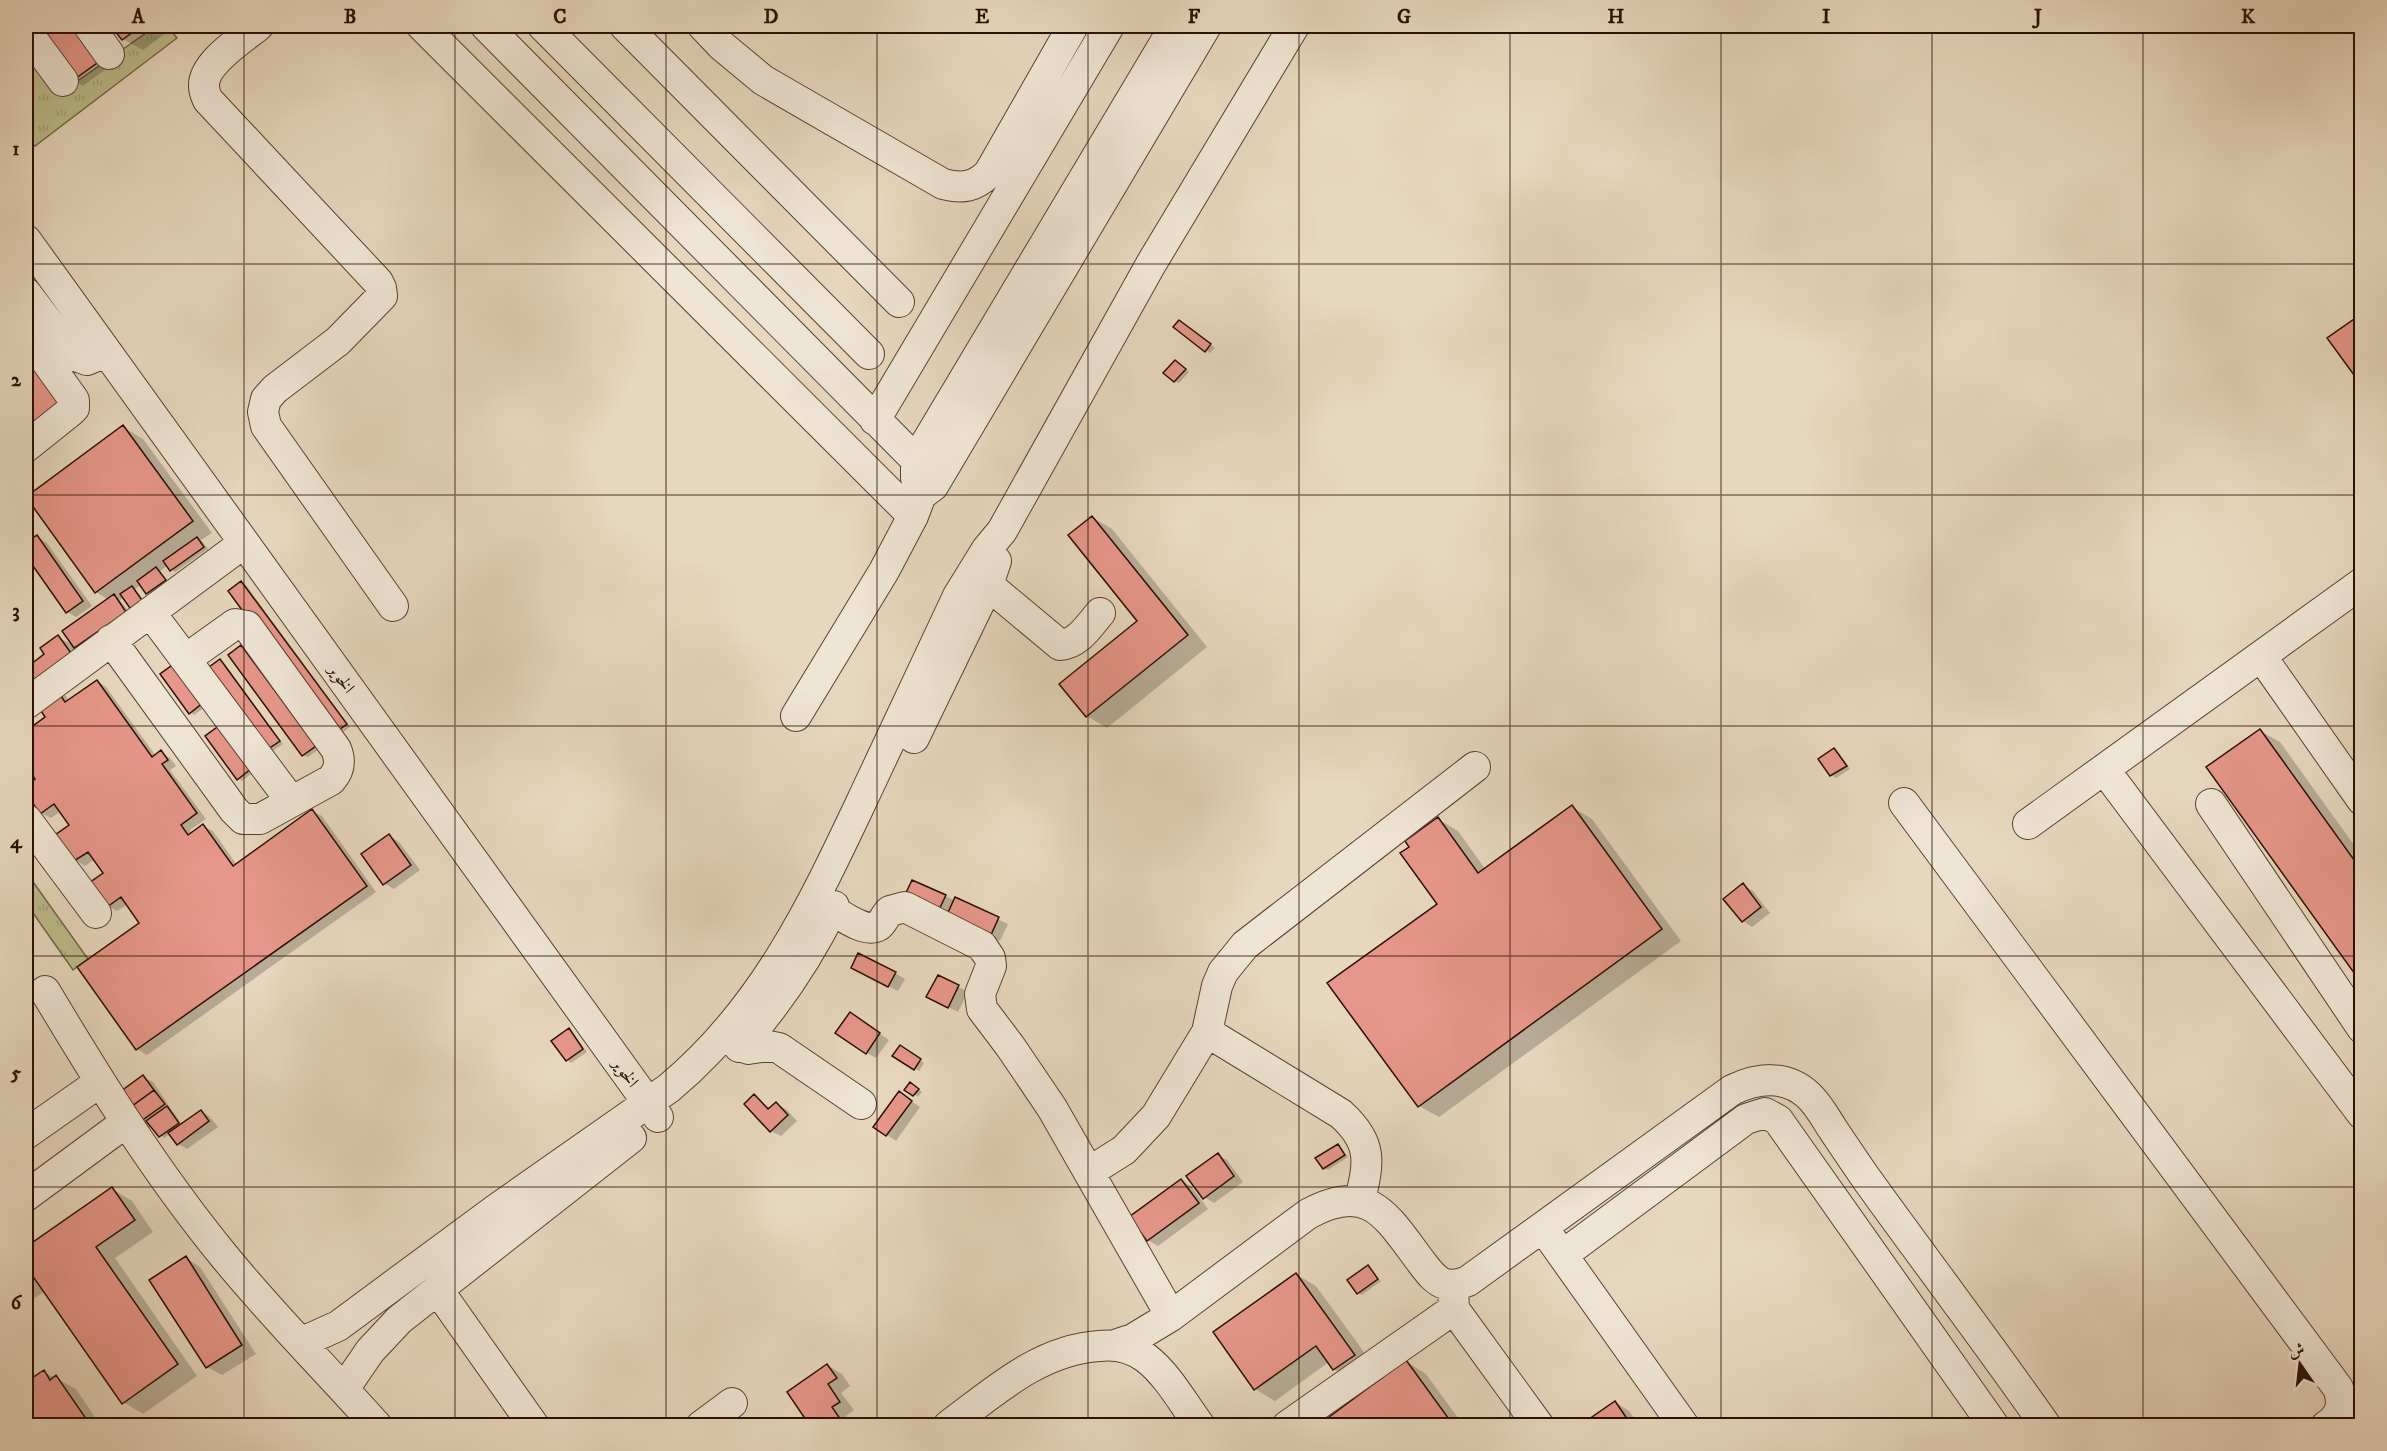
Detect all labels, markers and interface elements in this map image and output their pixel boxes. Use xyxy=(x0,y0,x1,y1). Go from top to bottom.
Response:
text: A xyxy=(131,5,146,30)
text: B xyxy=(344,5,356,30)
text: C xyxy=(553,5,567,30)
text: D xyxy=(764,5,779,30)
text: E xyxy=(975,5,989,30)
text: F xyxy=(1188,5,1201,30)
text: G xyxy=(1397,5,1411,30)
text: H xyxy=(1608,5,1625,30)
text: I xyxy=(1822,5,1830,30)
text: J xyxy=(2032,5,2042,30)
text: K xyxy=(2241,5,2256,30)
text: 1 xyxy=(12,137,20,162)
text: 2 xyxy=(11,368,22,393)
text: 3 xyxy=(12,599,20,624)
street label: الخوير xyxy=(322,658,359,698)
text: 4 xyxy=(10,830,23,855)
street label: الخوير xyxy=(606,1052,643,1092)
text: 5 xyxy=(10,1061,21,1086)
text: 6 xyxy=(11,1291,23,1316)
north arrow xyxy=(2270,1334,2330,1394)
text: ش xyxy=(2286,1339,2307,1362)

